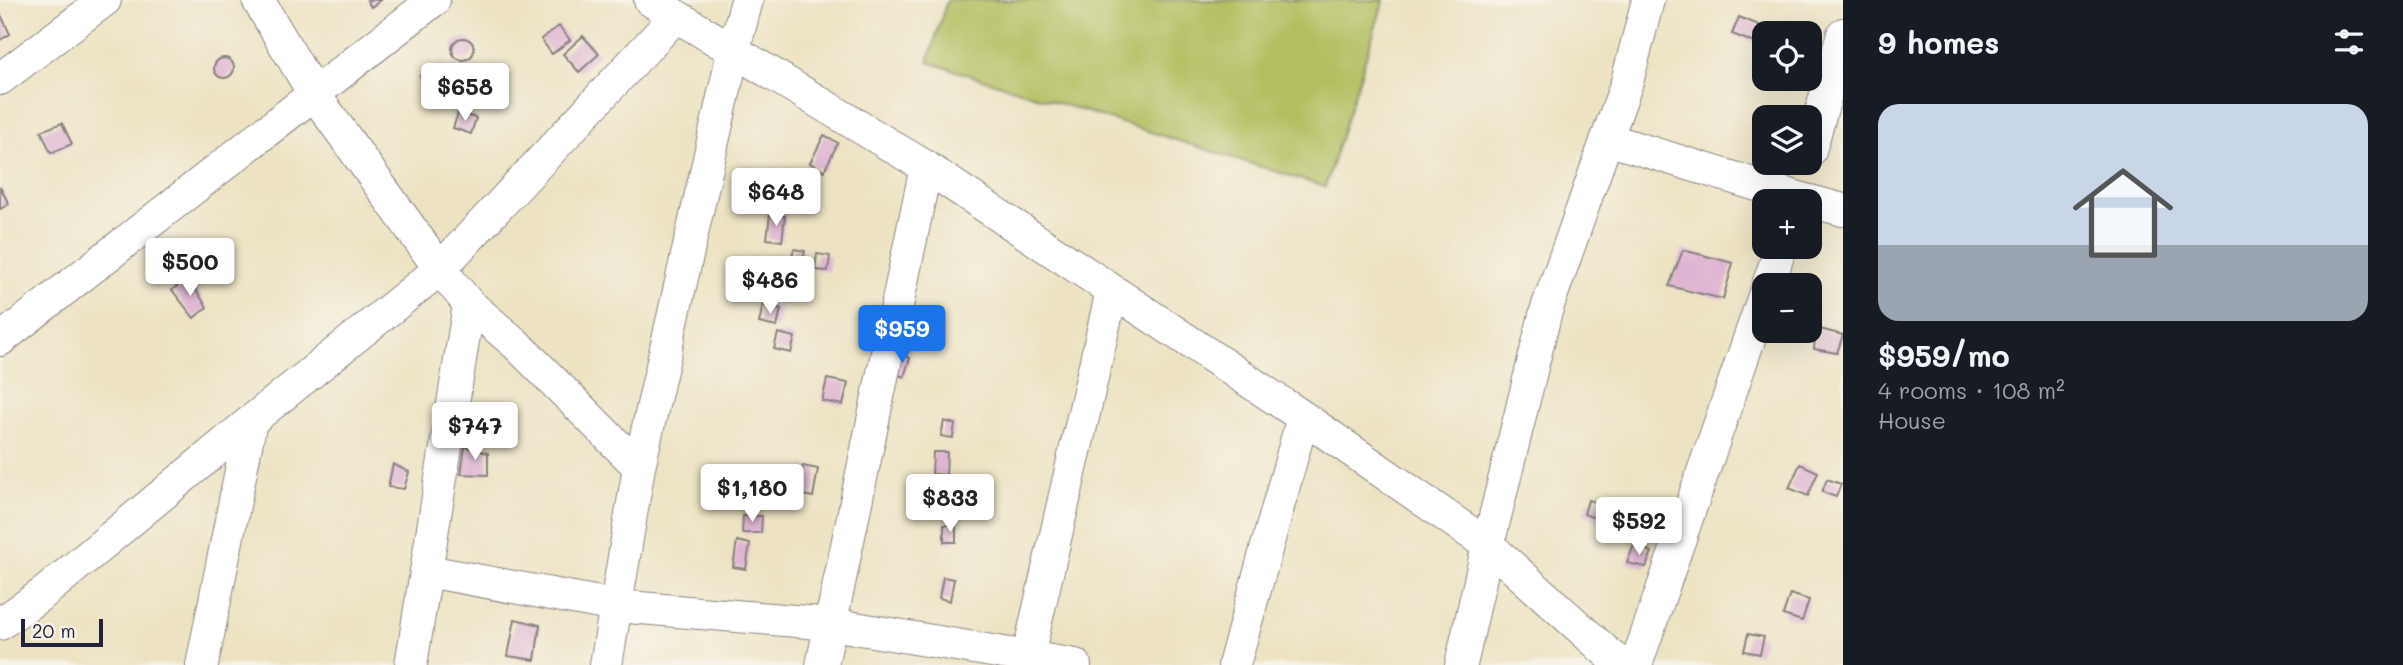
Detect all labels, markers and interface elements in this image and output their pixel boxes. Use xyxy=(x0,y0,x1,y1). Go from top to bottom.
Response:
map controls xyxy=(1752,21,1822,343)
button: locate xyxy=(1752,21,1822,91)
text: 9 homes xyxy=(1878,22,1999,62)
icon: filters xyxy=(2330,23,2368,61)
pin: $658 xyxy=(424,64,506,123)
text: $658 xyxy=(437,71,493,101)
button: layers xyxy=(1752,105,1822,175)
icon: home xyxy=(2060,150,2186,276)
pin: $648 xyxy=(735,168,817,228)
text: $648 xyxy=(748,176,804,206)
button: + xyxy=(1752,189,1822,259)
pin: $500 xyxy=(149,238,231,298)
text: $500 xyxy=(161,246,219,276)
pin: $486 xyxy=(729,256,811,316)
text: $486 xyxy=(742,264,798,294)
button: − xyxy=(1752,273,1822,343)
pin: $959 xyxy=(861,306,943,365)
text: $959 xyxy=(874,313,930,343)
text: $959/mo xyxy=(1878,335,2010,375)
text: 4 rooms · 108 m² xyxy=(1878,375,2065,405)
pin: $747 xyxy=(434,402,516,462)
text: House xyxy=(1878,405,1946,435)
text: $747 xyxy=(448,410,502,440)
pin: $1,180 xyxy=(695,464,809,524)
text: $1,180 xyxy=(717,472,787,502)
pin: $833 xyxy=(909,475,991,534)
text: $833 xyxy=(922,482,978,512)
pin: $592 xyxy=(1598,498,1680,557)
text: $592 xyxy=(1612,505,1666,535)
scale bar xyxy=(21,616,103,648)
text: 20 m xyxy=(32,618,76,643)

